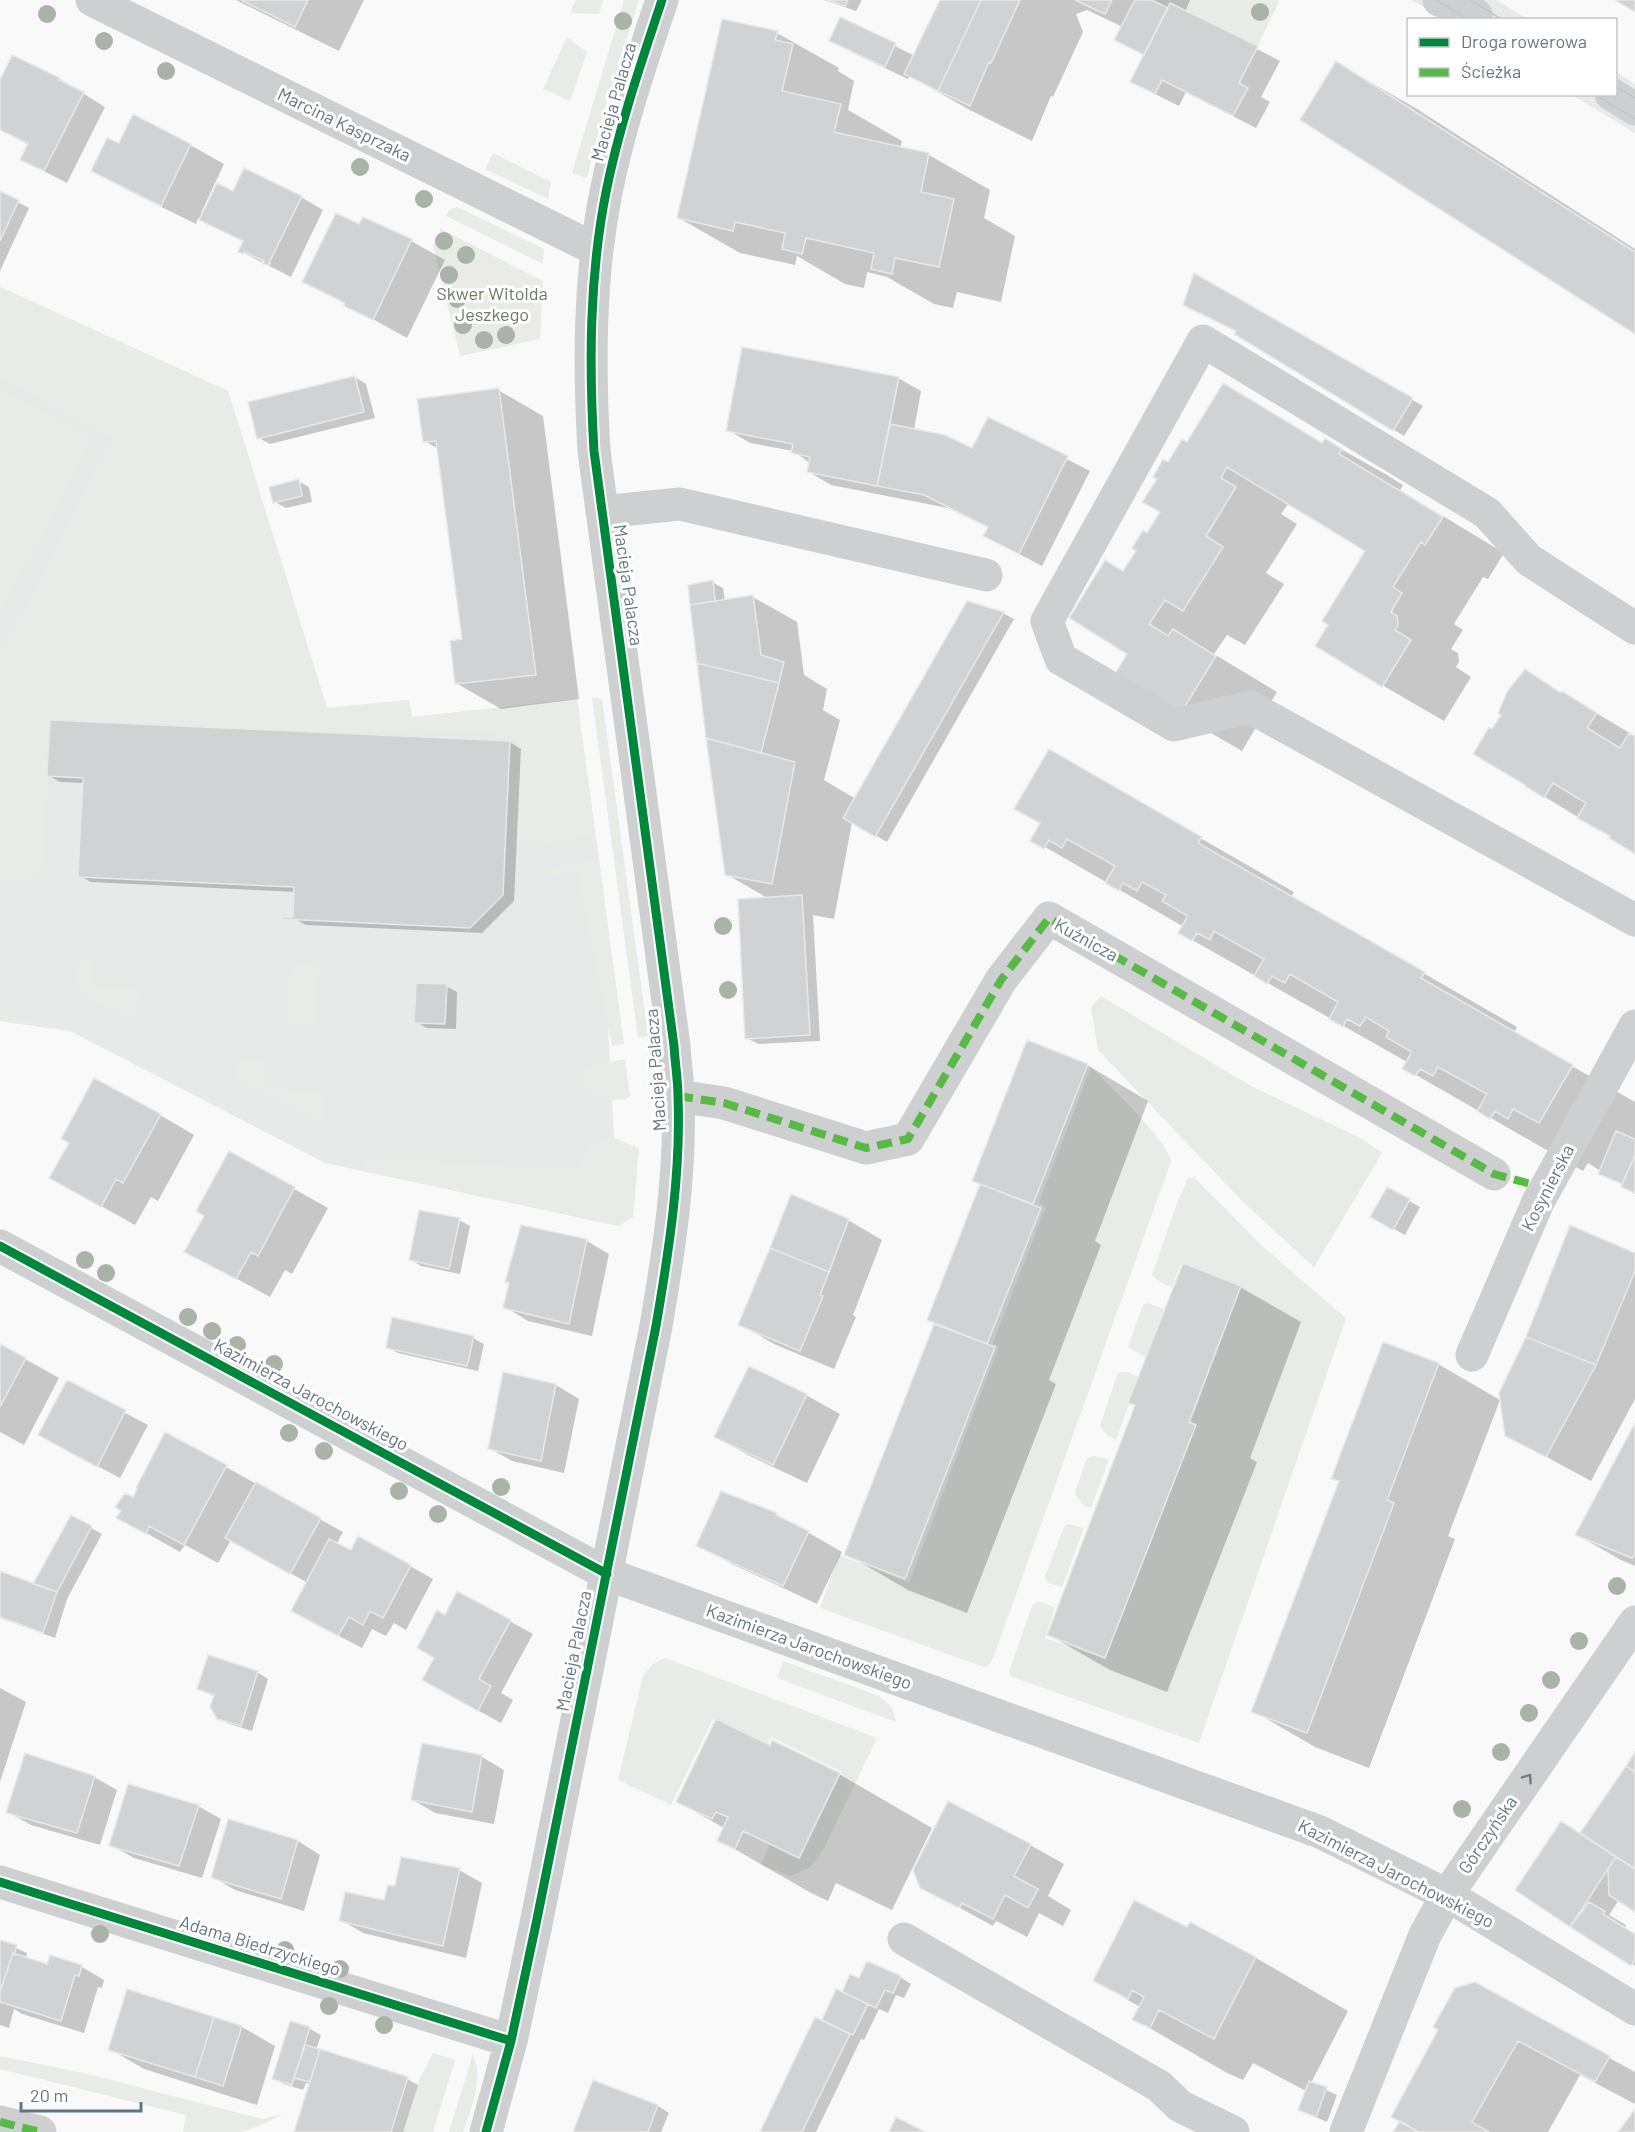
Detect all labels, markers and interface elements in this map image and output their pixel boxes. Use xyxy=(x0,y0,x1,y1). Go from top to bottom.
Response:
legend xyxy=(1407,18,1617,96)
text: Droga rowerowa xyxy=(1461,30,1587,52)
street label: Macieja Palacza xyxy=(586,40,641,164)
text: Ścieżka xyxy=(1461,60,1521,82)
street label: Marcina Kasprzaka xyxy=(274,82,415,166)
park label: Skwer Witolda Jeszkego xyxy=(436,282,548,325)
street label: Macieja Palacza xyxy=(610,523,648,647)
street label: Kuźnicza xyxy=(1051,913,1122,966)
street label: Macieja Palacza xyxy=(640,1008,670,1132)
street label: Kosynierska xyxy=(1516,1141,1578,1234)
street label: Kazimierza Jarochowskiego xyxy=(210,1333,413,1455)
street label: Macieja Palacza xyxy=(551,1589,596,1713)
street label: Kazimierza Jarochowskiego xyxy=(704,1599,915,1694)
one-way arrow xyxy=(1521,1773,1532,1784)
street label: Górczyńska xyxy=(1453,1791,1521,1878)
street label: Kazimierza Jarochowskiego xyxy=(1295,1814,1498,1932)
street label: Adama Biedrzyckiego xyxy=(177,1910,344,1980)
scale bar xyxy=(21,2075,141,2113)
text: 20 m xyxy=(30,2084,68,2106)

